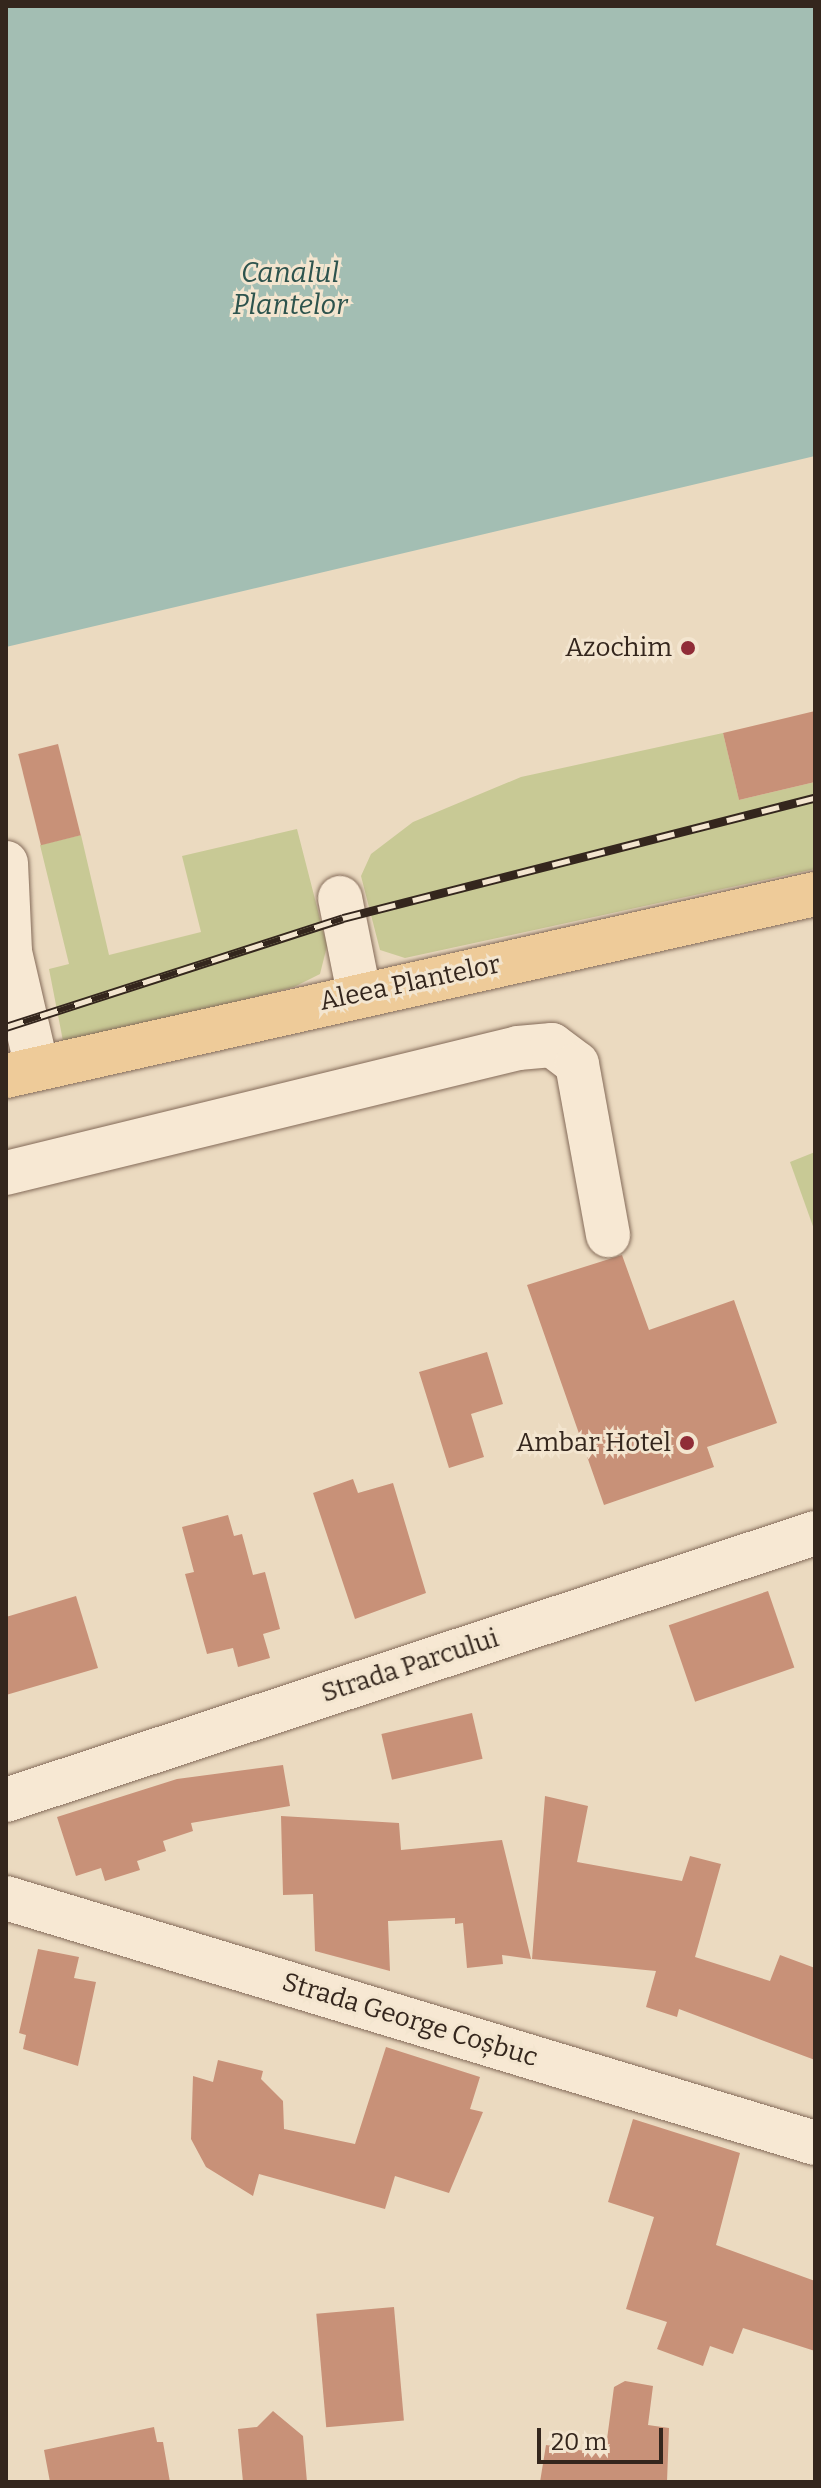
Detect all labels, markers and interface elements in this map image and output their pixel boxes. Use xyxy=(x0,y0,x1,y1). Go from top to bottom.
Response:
water label: Canalul Plantelor xyxy=(233,256,347,322)
place label: Azochim xyxy=(565,632,672,664)
marker: Azochim xyxy=(679,639,697,657)
street label: Aleea Plantelor xyxy=(317,949,503,1017)
place label: Ambar Hotel xyxy=(516,1427,671,1459)
marker: Ambar Hotel xyxy=(678,1434,696,1452)
street label: Strada Parcului xyxy=(317,1623,503,1709)
street label: Strada George Coșbuc xyxy=(279,1966,541,2074)
scale bar xyxy=(541,2412,667,2462)
text: 20 m xyxy=(551,2428,607,2456)

